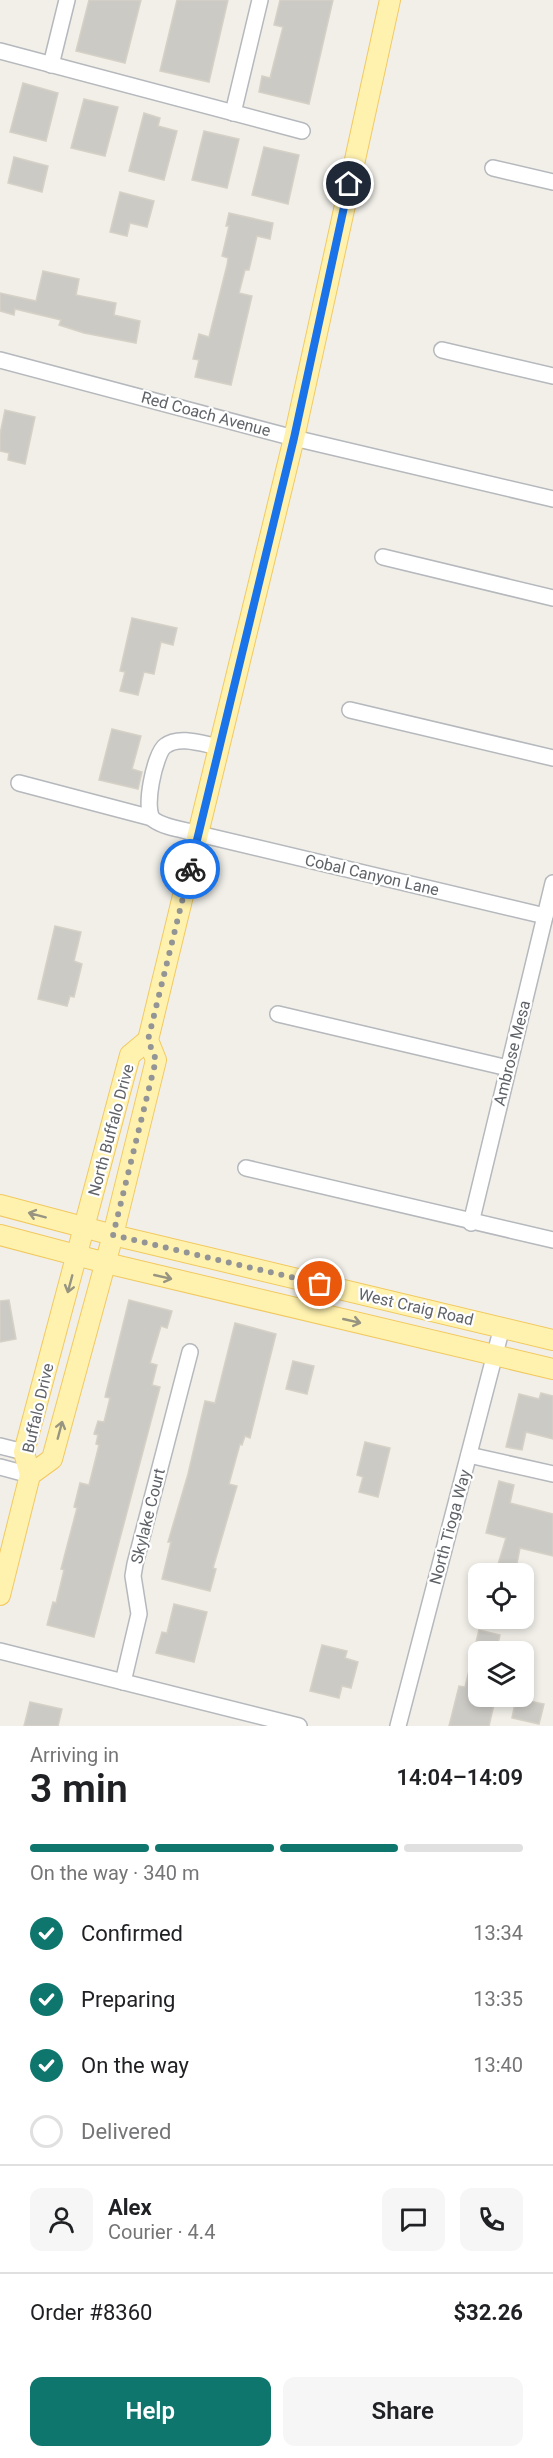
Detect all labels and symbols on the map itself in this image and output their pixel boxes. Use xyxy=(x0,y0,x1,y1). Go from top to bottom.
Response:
pin xyxy=(323,158,374,209)
street label: Red Coach Avenue xyxy=(139,388,273,440)
courier xyxy=(160,839,220,899)
street label: Cobal Canyon Lane xyxy=(303,850,441,900)
street label: Ambrose Mesa xyxy=(490,998,534,1108)
street label: North Buffalo Drive xyxy=(84,1062,138,1198)
one-way arrow xyxy=(27,1208,46,1220)
pin xyxy=(294,1258,345,1309)
one-way arrow xyxy=(153,1271,172,1283)
one-way arrow xyxy=(63,1274,75,1293)
street label: West Craig Road xyxy=(357,1285,475,1329)
one-way arrow xyxy=(342,1316,361,1328)
street label: Buffalo Drive xyxy=(18,1361,58,1455)
one-way arrow xyxy=(55,1421,67,1440)
street label: Skylake Court xyxy=(127,1466,169,1566)
street label: North Tioga Way xyxy=(426,1467,475,1587)

